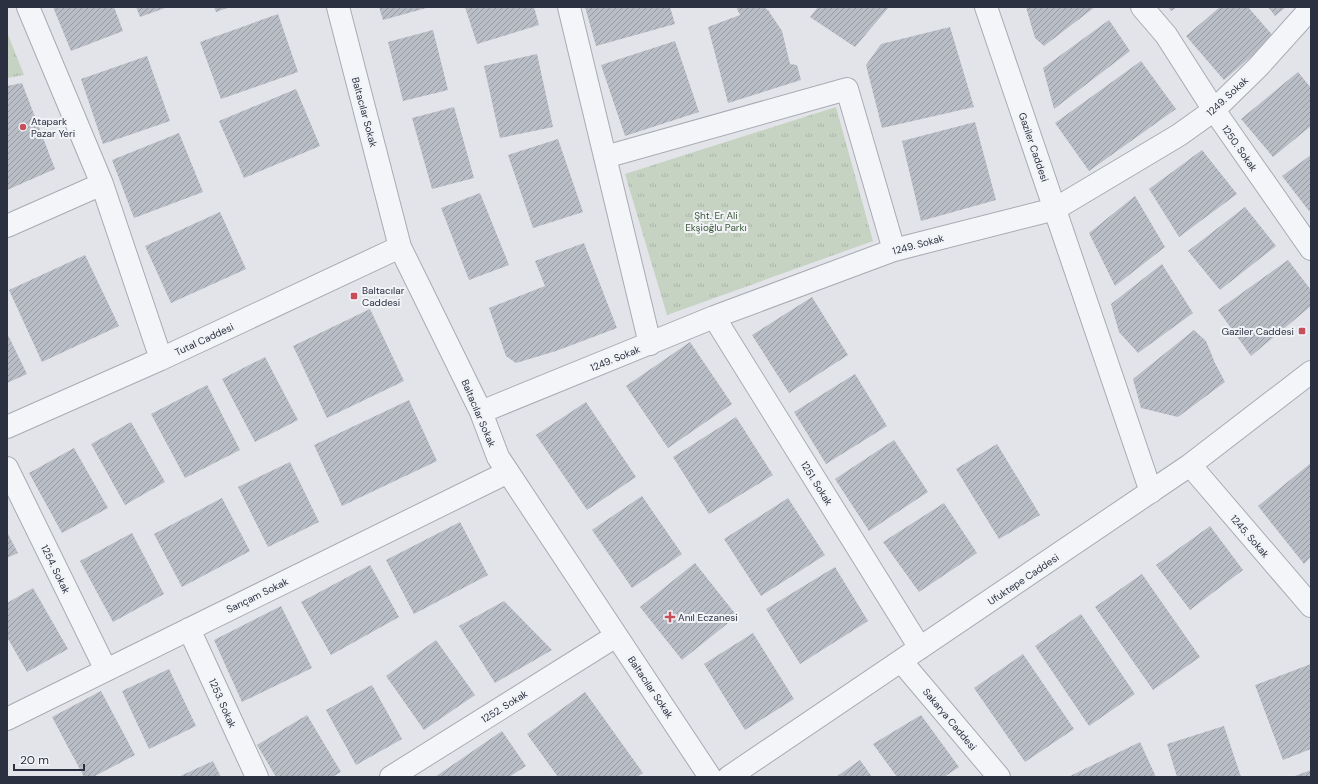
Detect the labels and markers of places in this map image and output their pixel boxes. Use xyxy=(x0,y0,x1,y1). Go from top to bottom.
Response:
place label: Atapark Pazar Yeri xyxy=(31,115,75,140)
marker: Atapark Pazar Yeri xyxy=(18,122,28,132)
place label: Baltacılar Caddesi xyxy=(362,284,405,309)
marker: Baltacılar Caddesi xyxy=(349,291,359,301)
place label: Gaziler Caddesi xyxy=(1221,325,1294,338)
marker: Gaziler Caddesi xyxy=(1297,326,1307,336)
place label: Anıl Eczanesi xyxy=(678,611,738,624)
marker: Anıl Eczanesi xyxy=(665,612,675,622)

